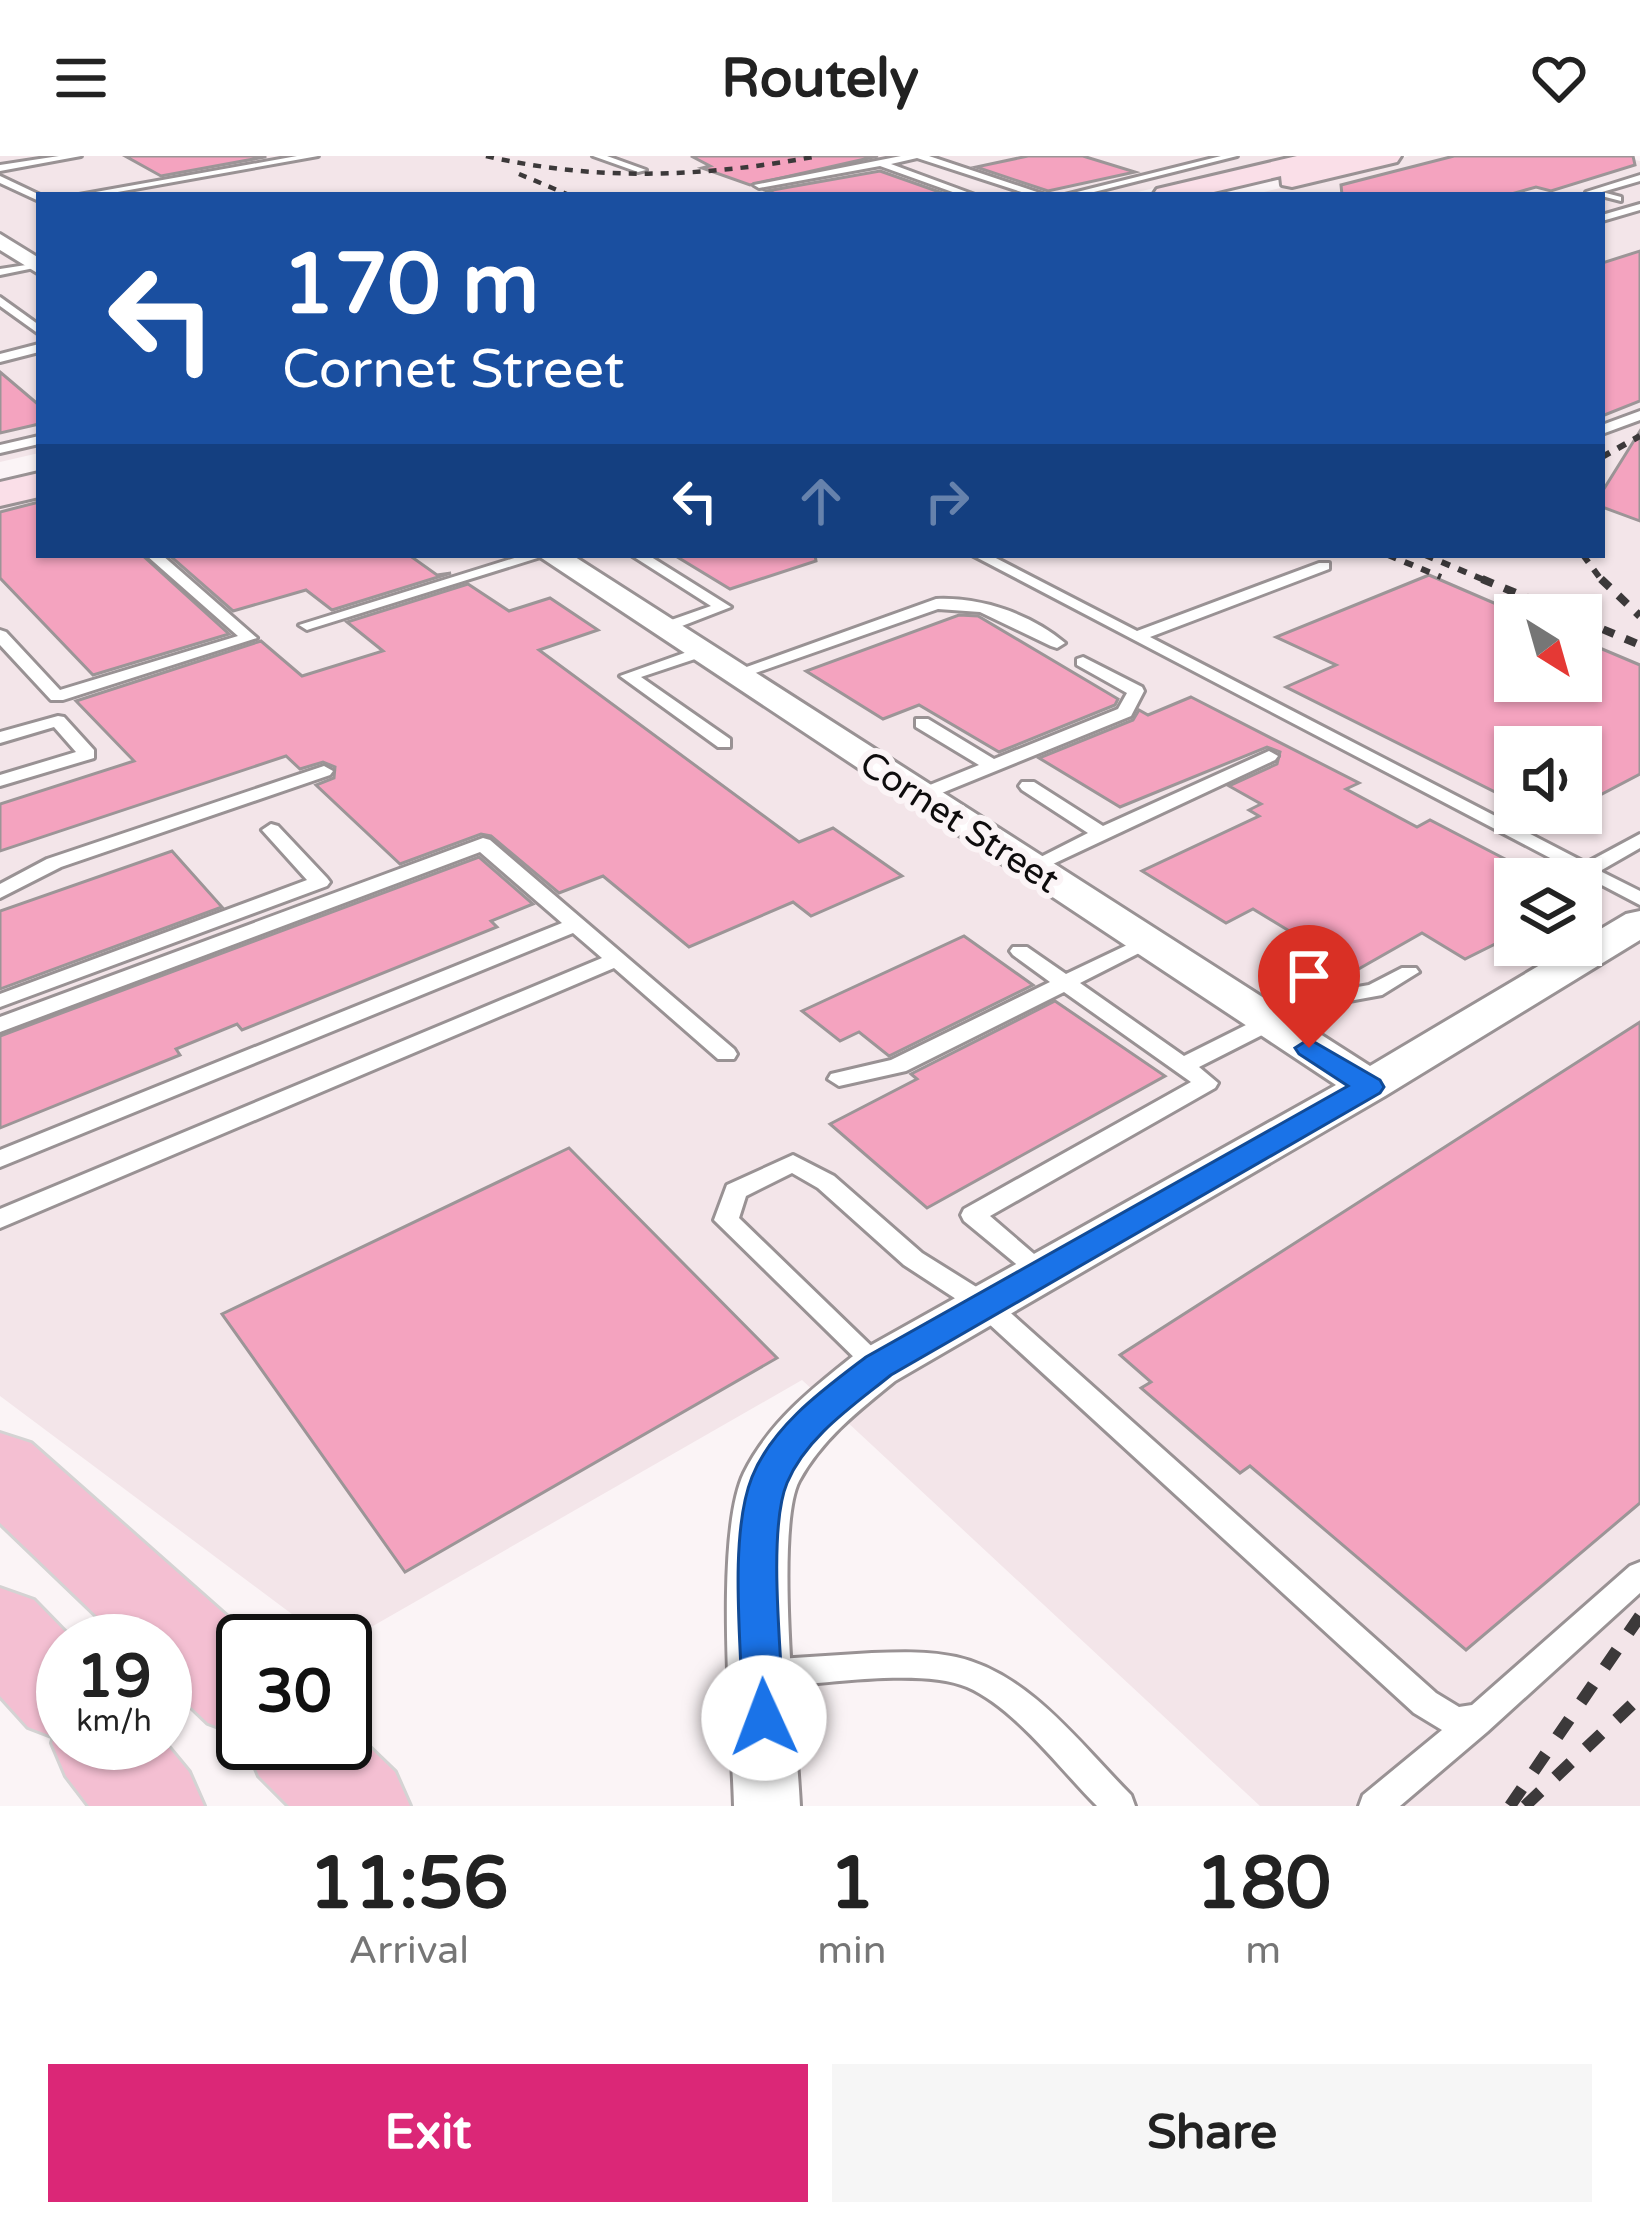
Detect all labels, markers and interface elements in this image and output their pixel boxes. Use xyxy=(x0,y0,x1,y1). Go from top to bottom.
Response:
icon: menu xyxy=(48,45,114,111)
icon: heart xyxy=(1526,45,1592,111)
text: Routely xyxy=(721,46,919,111)
text: 170 m xyxy=(282,235,539,336)
icon: left xyxy=(84,240,240,396)
text: Cornet Street xyxy=(282,337,625,402)
icon: left xyxy=(662,468,728,534)
icon: ahead xyxy=(788,468,854,534)
icon: right xyxy=(914,468,980,534)
north arrow xyxy=(1494,594,1602,702)
map controls xyxy=(1494,594,1602,966)
button: sound xyxy=(1494,726,1602,834)
street label: Cornet Street xyxy=(852,742,1067,902)
button: layers xyxy=(1494,858,1602,966)
pin xyxy=(1258,925,1360,1048)
icon: arrive xyxy=(1276,943,1342,1009)
speed limit sign: 30 xyxy=(216,1614,372,1770)
text: 19 xyxy=(76,1641,152,1713)
position arrow xyxy=(701,1655,827,1781)
text: km/h xyxy=(76,1703,152,1740)
text: 11:56 xyxy=(309,1841,508,1928)
text: 1 xyxy=(829,1841,875,1928)
text: 180 xyxy=(1195,1841,1331,1928)
text: Arrival xyxy=(348,1927,469,1974)
text: min xyxy=(817,1927,887,1974)
text: m xyxy=(1245,1927,1281,1974)
button: Exit xyxy=(48,2064,808,2202)
button: Share xyxy=(832,2064,1592,2202)

